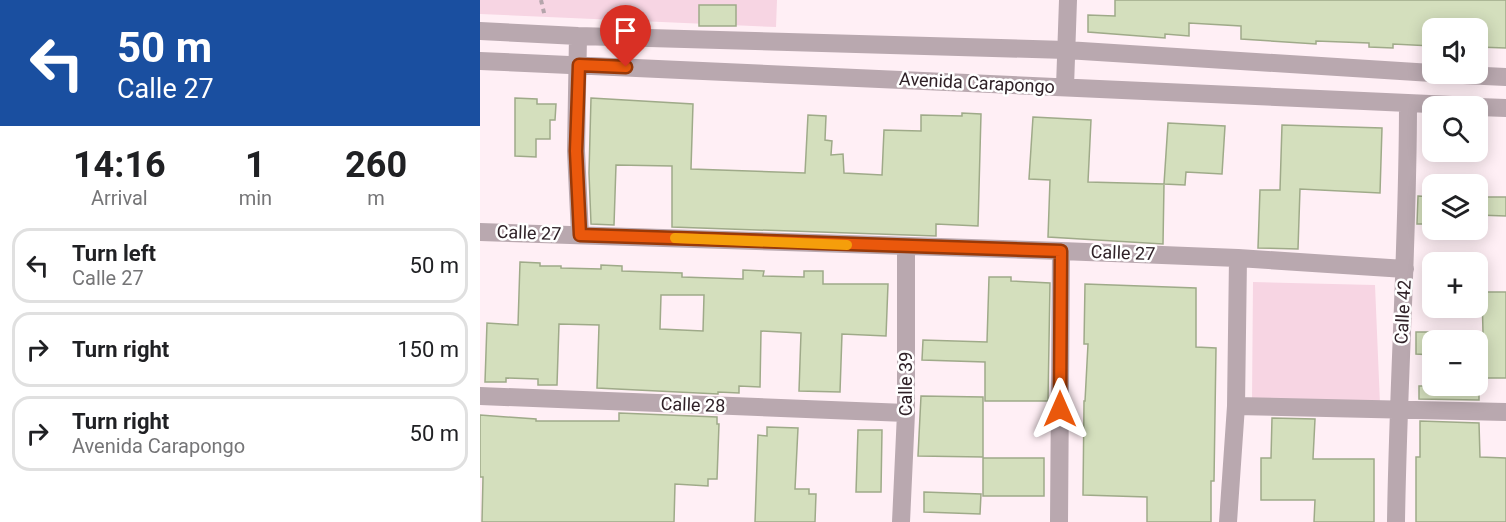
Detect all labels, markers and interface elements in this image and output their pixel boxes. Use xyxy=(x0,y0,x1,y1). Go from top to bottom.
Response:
pin xyxy=(600,5,651,67)
icon: arrive xyxy=(609,14,642,47)
map controls xyxy=(1422,18,1488,396)
button: sound xyxy=(1422,18,1488,84)
text: 50 m xyxy=(117,23,212,72)
icon: left xyxy=(18,24,96,102)
street label: Avenida Carapongo xyxy=(899,68,1055,97)
text: Calle 27 xyxy=(117,73,214,105)
button: search xyxy=(1422,96,1488,162)
text: 14:16 xyxy=(73,144,166,186)
text: 1 xyxy=(245,144,266,186)
text: 260 xyxy=(345,144,407,186)
button: layers xyxy=(1422,174,1488,240)
text: Arrival xyxy=(91,186,148,210)
text: min xyxy=(239,186,272,210)
text: m xyxy=(367,186,385,210)
street label: Calle 27 xyxy=(496,221,562,244)
text: Turn left xyxy=(72,241,156,266)
street label: Calle 27 xyxy=(1090,241,1156,264)
icon: left xyxy=(21,249,54,282)
button: + xyxy=(1422,252,1488,318)
text: 50 m xyxy=(410,253,459,278)
text: Calle 27 xyxy=(72,266,144,290)
street label: Calle 42 xyxy=(1390,279,1415,345)
button: − xyxy=(1422,330,1488,396)
icon: right xyxy=(21,333,54,366)
text: Turn right xyxy=(72,337,169,362)
text: 150 m xyxy=(397,337,459,362)
street label: Calle 39 xyxy=(895,352,916,416)
position arrow xyxy=(1028,377,1092,441)
street label: Calle 28 xyxy=(660,393,726,416)
text: Turn right xyxy=(72,409,169,434)
icon: right xyxy=(21,417,54,450)
text: 50 m xyxy=(410,421,459,446)
text: Avenida Carapongo xyxy=(72,434,245,458)

